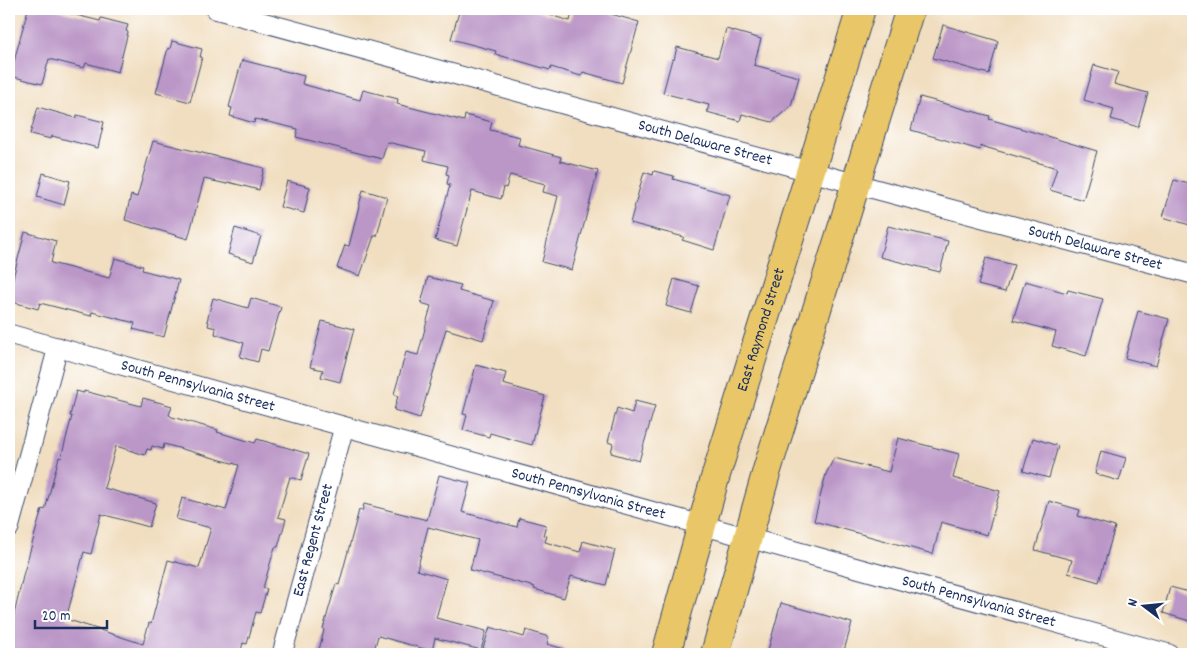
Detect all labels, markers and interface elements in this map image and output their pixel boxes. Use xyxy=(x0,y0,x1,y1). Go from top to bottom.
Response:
street label: South Delaware Street xyxy=(635,114,775,172)
street label: South Delaware Street xyxy=(1026,219,1165,277)
street label: East Raymond Street xyxy=(731,265,791,394)
street label: South Pennsylvania Street xyxy=(118,354,278,418)
street label: South Pennsylvania Street xyxy=(509,462,668,526)
street label: East Regent Street xyxy=(287,481,339,599)
street label: South Pennsylvania Street xyxy=(899,569,1058,634)
north arrow xyxy=(1120,580,1170,630)
text: N xyxy=(1123,597,1144,609)
scale bar xyxy=(35,598,108,630)
text: 20 m xyxy=(42,606,70,628)

